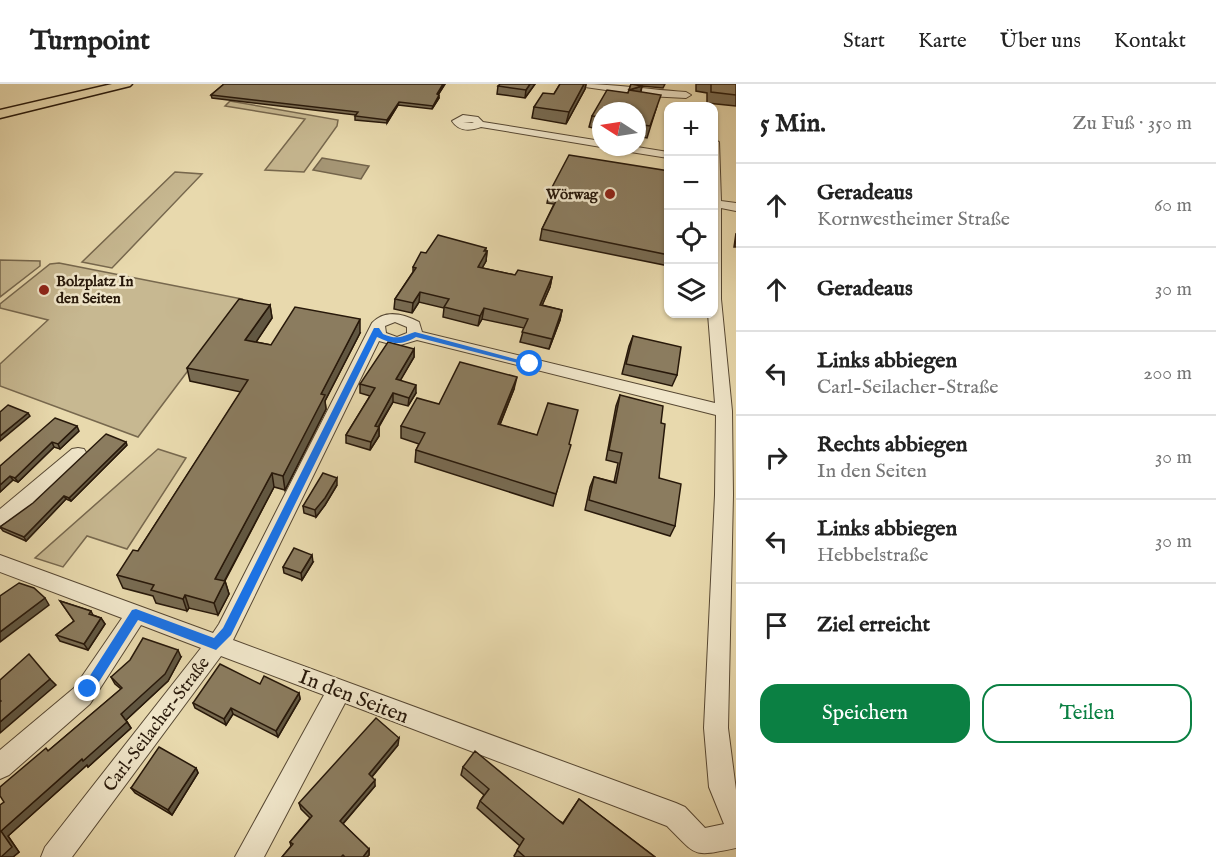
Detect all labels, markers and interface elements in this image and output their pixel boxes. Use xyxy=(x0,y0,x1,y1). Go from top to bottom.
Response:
text: Turnpoint xyxy=(30,24,150,59)
text: Start xyxy=(843,28,885,55)
text: Karte xyxy=(918,28,967,55)
text: Über uns xyxy=(1000,28,1081,55)
text: Kontakt xyxy=(1114,28,1186,55)
north arrow xyxy=(592,102,646,156)
map controls xyxy=(664,102,718,318)
button: + xyxy=(664,102,718,156)
text: 5 Min. xyxy=(760,107,826,140)
text: Zu Fuß · 350 m xyxy=(1073,111,1192,136)
button: − xyxy=(664,156,718,210)
text: Geradeaus xyxy=(817,179,913,207)
place label: Wörwag xyxy=(545,185,599,204)
marker: Wörwag xyxy=(603,187,617,201)
icon: ahead xyxy=(760,189,793,222)
text: 60 m xyxy=(1154,193,1192,218)
text: Kornwestheimer Straße xyxy=(817,207,1010,232)
button: locate xyxy=(664,210,718,264)
button: layers xyxy=(664,264,718,318)
place label: Bolzplatz In den Seiten xyxy=(56,272,133,308)
icon: ahead xyxy=(760,273,793,306)
text: Geradeaus xyxy=(817,275,913,303)
text: 30 m xyxy=(1155,277,1192,302)
marker: Bolzplatz In den Seiten xyxy=(37,283,51,297)
text: Links abbiegen xyxy=(817,347,957,375)
route start xyxy=(516,350,542,376)
icon: left xyxy=(760,357,793,390)
text: 200 m xyxy=(1143,361,1192,386)
text: Carl-Seilacher-Straße xyxy=(817,375,999,400)
text: Rechts abbiegen xyxy=(817,431,967,459)
icon: right xyxy=(760,441,793,474)
text: 30 m xyxy=(1155,445,1192,470)
text: In den Seiten xyxy=(817,459,927,484)
text: Links abbiegen xyxy=(817,515,957,543)
icon: left xyxy=(760,525,793,558)
text: 30 m xyxy=(1155,529,1192,554)
text: Hebbelstraße xyxy=(817,543,929,568)
icon: arrive xyxy=(760,609,793,642)
text: Ziel erreicht xyxy=(817,611,930,639)
street label: Carl-Seilacher-Straße xyxy=(99,653,216,797)
street label: In den Seiten xyxy=(295,664,412,731)
route end xyxy=(74,675,100,701)
button: Speichern xyxy=(760,684,970,743)
button: Teilen xyxy=(982,684,1192,743)

